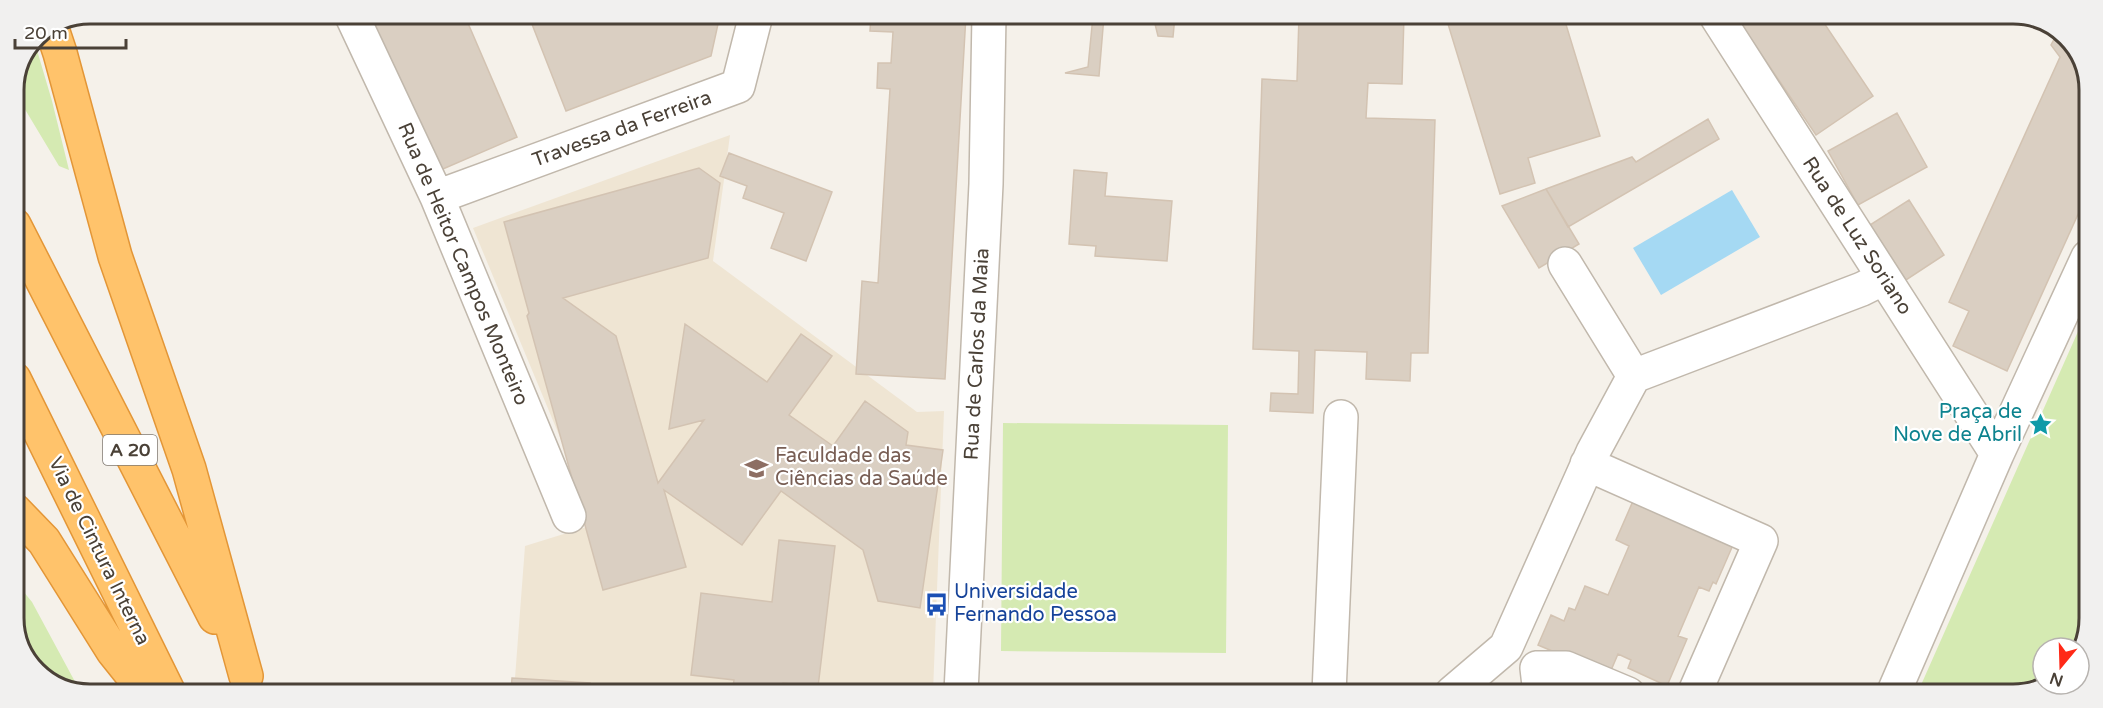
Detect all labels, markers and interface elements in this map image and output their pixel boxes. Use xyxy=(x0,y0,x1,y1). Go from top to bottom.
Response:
scale bar xyxy=(15,12,126,50)
text: 20 m xyxy=(24,22,68,44)
street label: Travessa da Ferreira xyxy=(529,85,715,173)
street label: Rua de Heitor Campos Monteiro xyxy=(392,119,534,409)
street label: Rua de Luz Soriano xyxy=(1797,152,1917,320)
street label: Rua de Carlos da Maia xyxy=(959,247,995,461)
place label: Praça de Nove de Abril xyxy=(1893,400,2022,447)
place icon: Praça de Nove de Abril xyxy=(2027,411,2053,437)
road number: A 20 xyxy=(103,435,157,465)
place label: Faculdade das Ciências da Saúde xyxy=(775,444,948,491)
street label: Via de Cintura Interna xyxy=(43,453,155,649)
school or university icon: Faculdade das Ciências da Saúde xyxy=(744,455,770,481)
place label: Universidade Fernando Pessoa xyxy=(954,580,1117,627)
bus stop icon: Universidade Fernando Pessoa xyxy=(923,591,949,617)
north arrow xyxy=(2031,636,2091,696)
text: N xyxy=(2047,668,2066,691)

